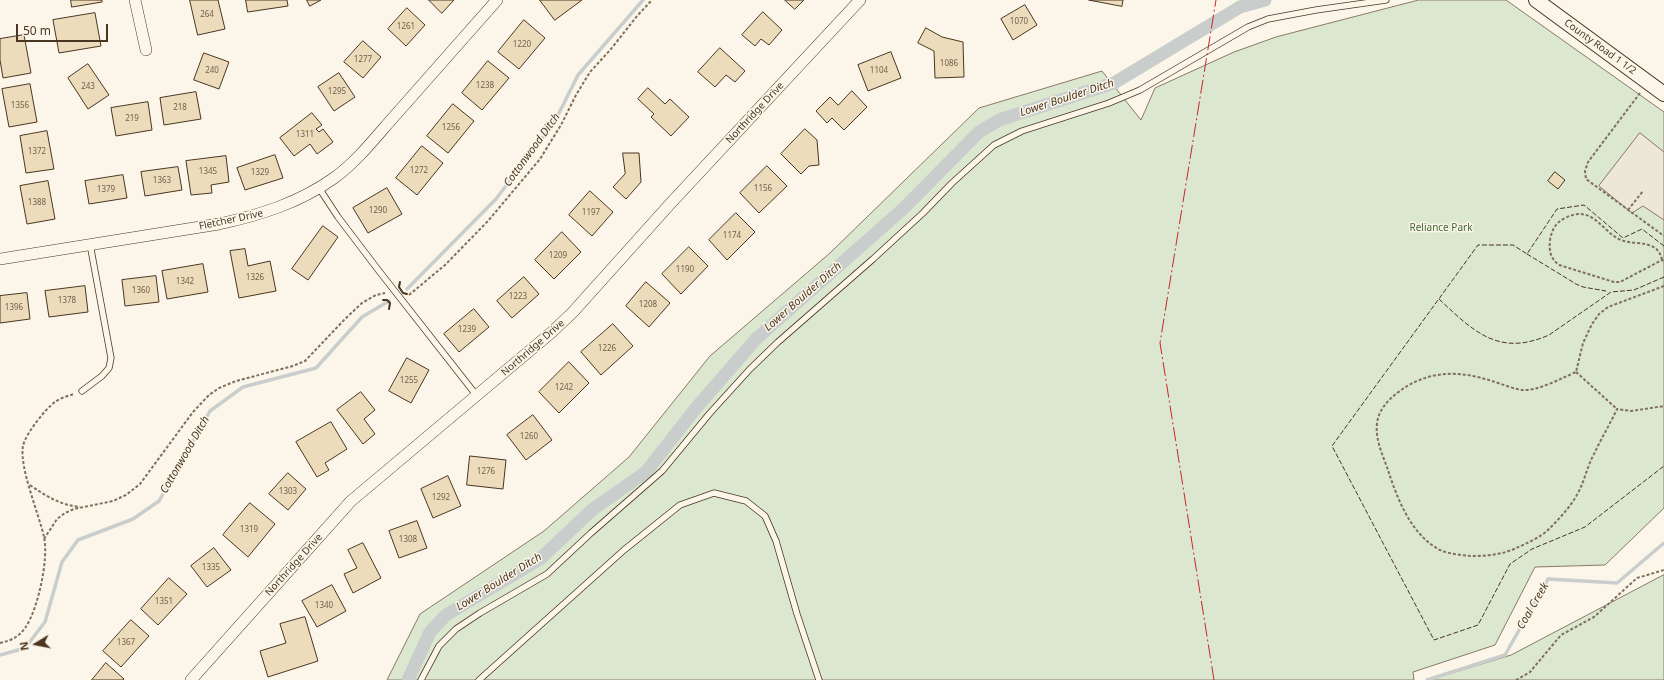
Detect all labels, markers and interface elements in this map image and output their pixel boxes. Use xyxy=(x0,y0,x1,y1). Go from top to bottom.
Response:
house number: 264 xyxy=(200,10,214,20)
scale bar xyxy=(18,16,110,42)
house number: 1070 xyxy=(1010,17,1028,27)
street label: County Road 1 1/2 xyxy=(1562,17,1638,77)
text: 50 m xyxy=(23,22,51,39)
house number: 1261 xyxy=(397,22,415,32)
house number: 1220 xyxy=(513,40,531,50)
house number: 1277 xyxy=(354,55,372,65)
house number: 1086 xyxy=(940,59,958,69)
house number: 240 xyxy=(205,66,219,76)
house number: 1104 xyxy=(870,66,888,76)
water label: Lower Boulder Ditch xyxy=(1018,77,1116,119)
street label: Northridge Drive xyxy=(723,80,787,146)
house number: 1238 xyxy=(476,81,494,91)
house number: 243 xyxy=(81,82,95,92)
house number: 1295 xyxy=(328,87,346,97)
house number: 1356 xyxy=(11,101,29,111)
house number: 218 xyxy=(173,103,187,113)
water label: Cottonwood Ditch xyxy=(501,111,563,189)
house number: 219 xyxy=(125,114,139,124)
house number: 1256 xyxy=(442,123,460,133)
house number: 1311 xyxy=(296,130,314,140)
house number: 1372 xyxy=(28,147,46,157)
house number: 1272 xyxy=(410,166,428,176)
house number: 1345 xyxy=(199,167,217,177)
house number: 1329 xyxy=(251,168,269,178)
house number: 1363 xyxy=(153,176,171,186)
house number: 1156 xyxy=(754,184,772,194)
house number: 1379 xyxy=(97,185,115,195)
house number: 1388 xyxy=(28,198,46,208)
house number: 1290 xyxy=(369,206,387,216)
street label: Fletcher Drive xyxy=(198,207,264,233)
house number: 1197 xyxy=(582,208,600,218)
park label: Reliance Park xyxy=(1410,222,1472,234)
house number: 1174 xyxy=(723,231,741,241)
house number: 1209 xyxy=(549,251,567,261)
water label: Lower Boulder Ditch xyxy=(762,260,844,334)
house number: 1190 xyxy=(676,265,694,275)
house number: 1326 xyxy=(246,273,264,283)
house number: 1342 xyxy=(176,277,194,287)
house number: 1360 xyxy=(132,286,150,296)
house number: 1223 xyxy=(509,292,527,302)
house number: 1378 xyxy=(58,296,76,306)
house number: 1208 xyxy=(639,300,657,310)
house number: 1396 xyxy=(5,303,23,313)
street label: Northridge Drive xyxy=(499,317,567,379)
house number: 1239 xyxy=(458,325,476,335)
house number: 1226 xyxy=(598,344,616,354)
house number: 1255 xyxy=(400,376,418,386)
house number: 1242 xyxy=(555,383,573,393)
water label: Cottonwood Ditch xyxy=(157,414,213,496)
house number: 1260 xyxy=(520,432,538,442)
house number: 1276 xyxy=(477,467,495,477)
house number: 1303 xyxy=(279,487,297,497)
house number: 1292 xyxy=(432,493,450,503)
house number: 1319 xyxy=(240,525,258,535)
street label: Northridge Drive xyxy=(263,531,325,599)
house number: 1308 xyxy=(399,535,417,545)
water label: Lower Boulder Ditch xyxy=(454,550,544,614)
house number: 1335 xyxy=(202,563,220,573)
water label: Coal Creek xyxy=(1514,580,1552,632)
house number: 1351 xyxy=(155,597,173,607)
house number: 1340 xyxy=(315,601,333,611)
north arrow xyxy=(16,624,56,664)
house number: 1367 xyxy=(117,638,135,648)
text: N xyxy=(16,640,32,652)

